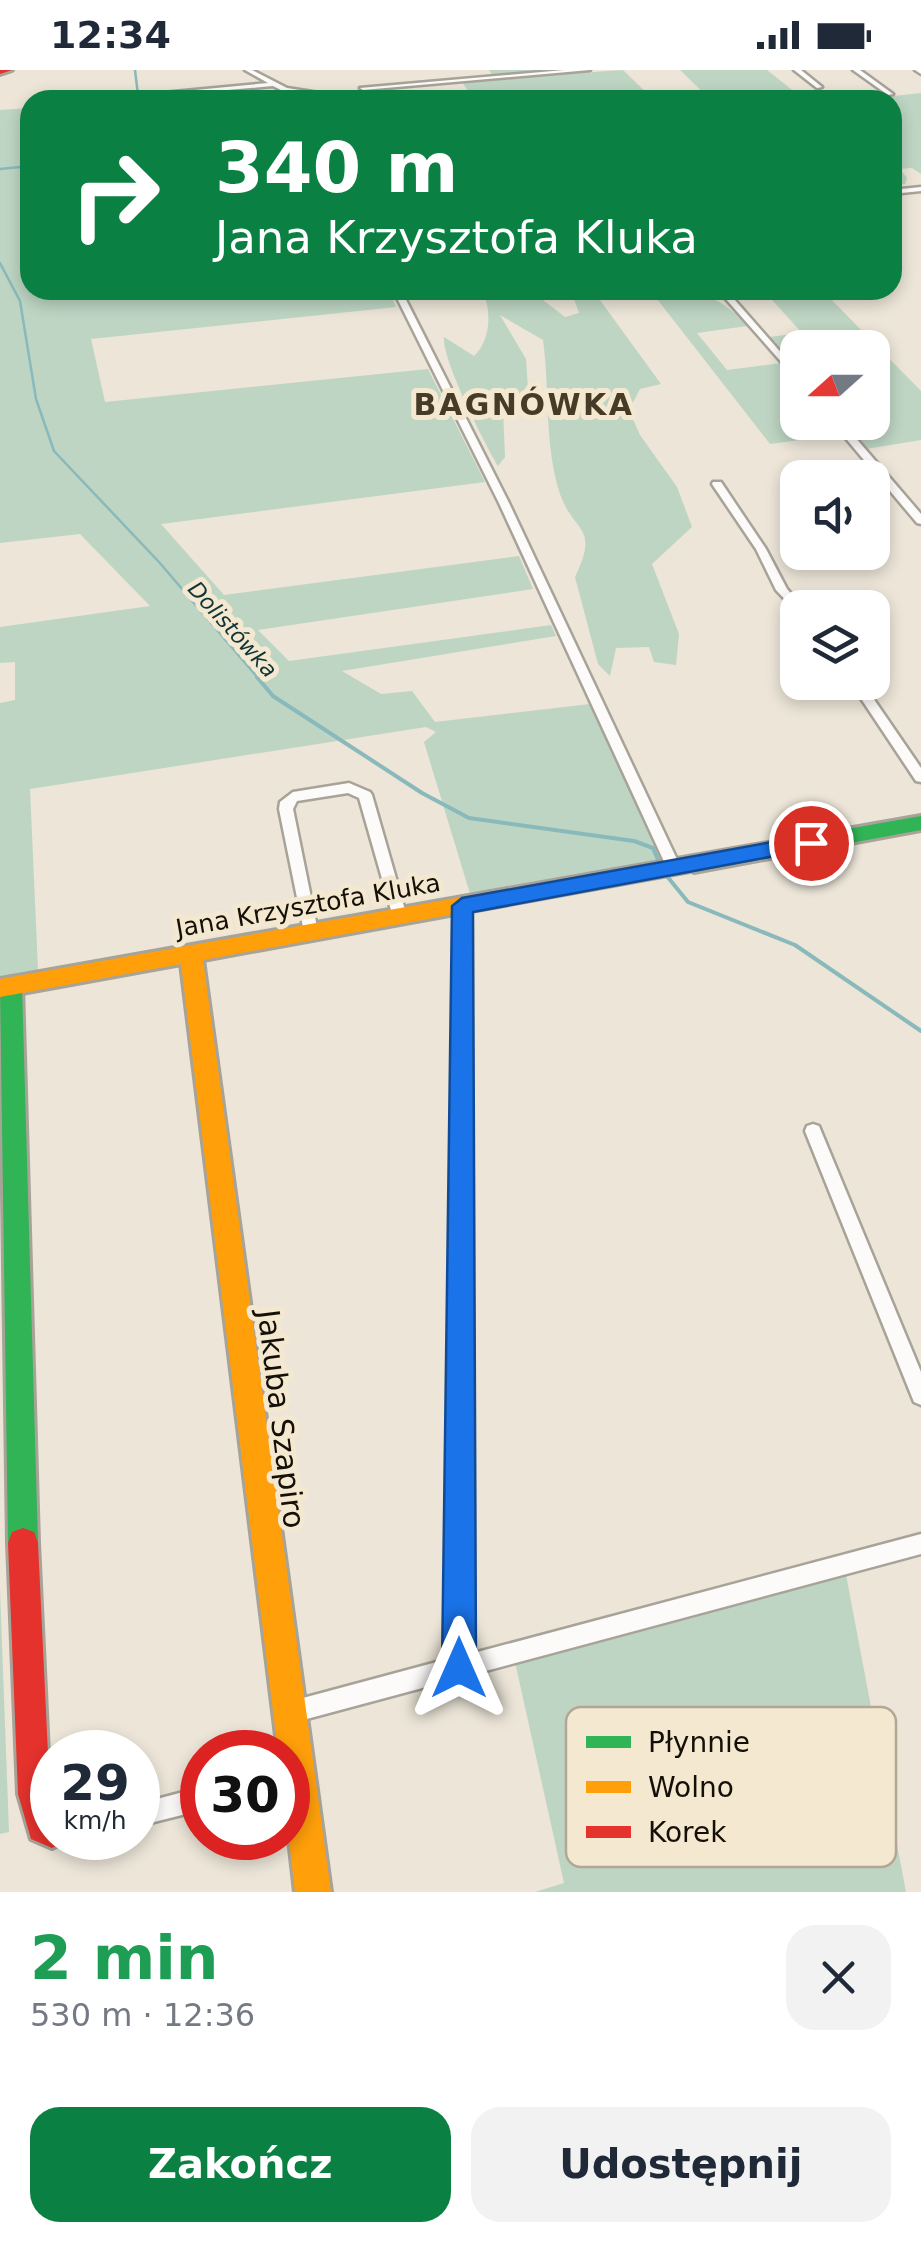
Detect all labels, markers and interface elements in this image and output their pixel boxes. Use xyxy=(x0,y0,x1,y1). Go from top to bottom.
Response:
text: 12:34 xyxy=(50,13,171,57)
text: 340 m xyxy=(215,127,458,209)
icon: right xyxy=(50,130,180,260)
text: Jana Krzysztofa Kluka xyxy=(215,211,698,264)
north arrow xyxy=(780,330,890,440)
map controls xyxy=(780,330,890,700)
district label: BAGNÓWKA xyxy=(414,386,634,422)
button: sound xyxy=(780,460,890,570)
water label: Dolistówka xyxy=(183,576,282,682)
button: layers xyxy=(780,590,890,700)
pin xyxy=(769,801,854,886)
icon: arrive xyxy=(784,816,839,871)
street label: Jana Krzysztofa Kluka xyxy=(172,868,443,943)
street label: Jakuba Szapiro xyxy=(250,1306,312,1530)
position arrow xyxy=(407,1616,511,1720)
legend xyxy=(566,1707,896,1867)
text: Płynnie xyxy=(648,1726,750,1759)
speed limit sign: 30 xyxy=(180,1730,310,1860)
text: 29 xyxy=(60,1754,130,1812)
text: Wolno xyxy=(648,1771,734,1804)
text: km/h xyxy=(63,1806,127,1835)
text: Korek xyxy=(648,1816,727,1849)
text: 2 min xyxy=(30,1923,218,1993)
button: close xyxy=(786,1925,891,2030)
text: 530 m · 12:36 xyxy=(30,1996,255,2034)
button: Zakończ xyxy=(30,2107,451,2222)
button: Udostępnij xyxy=(471,2107,891,2222)

